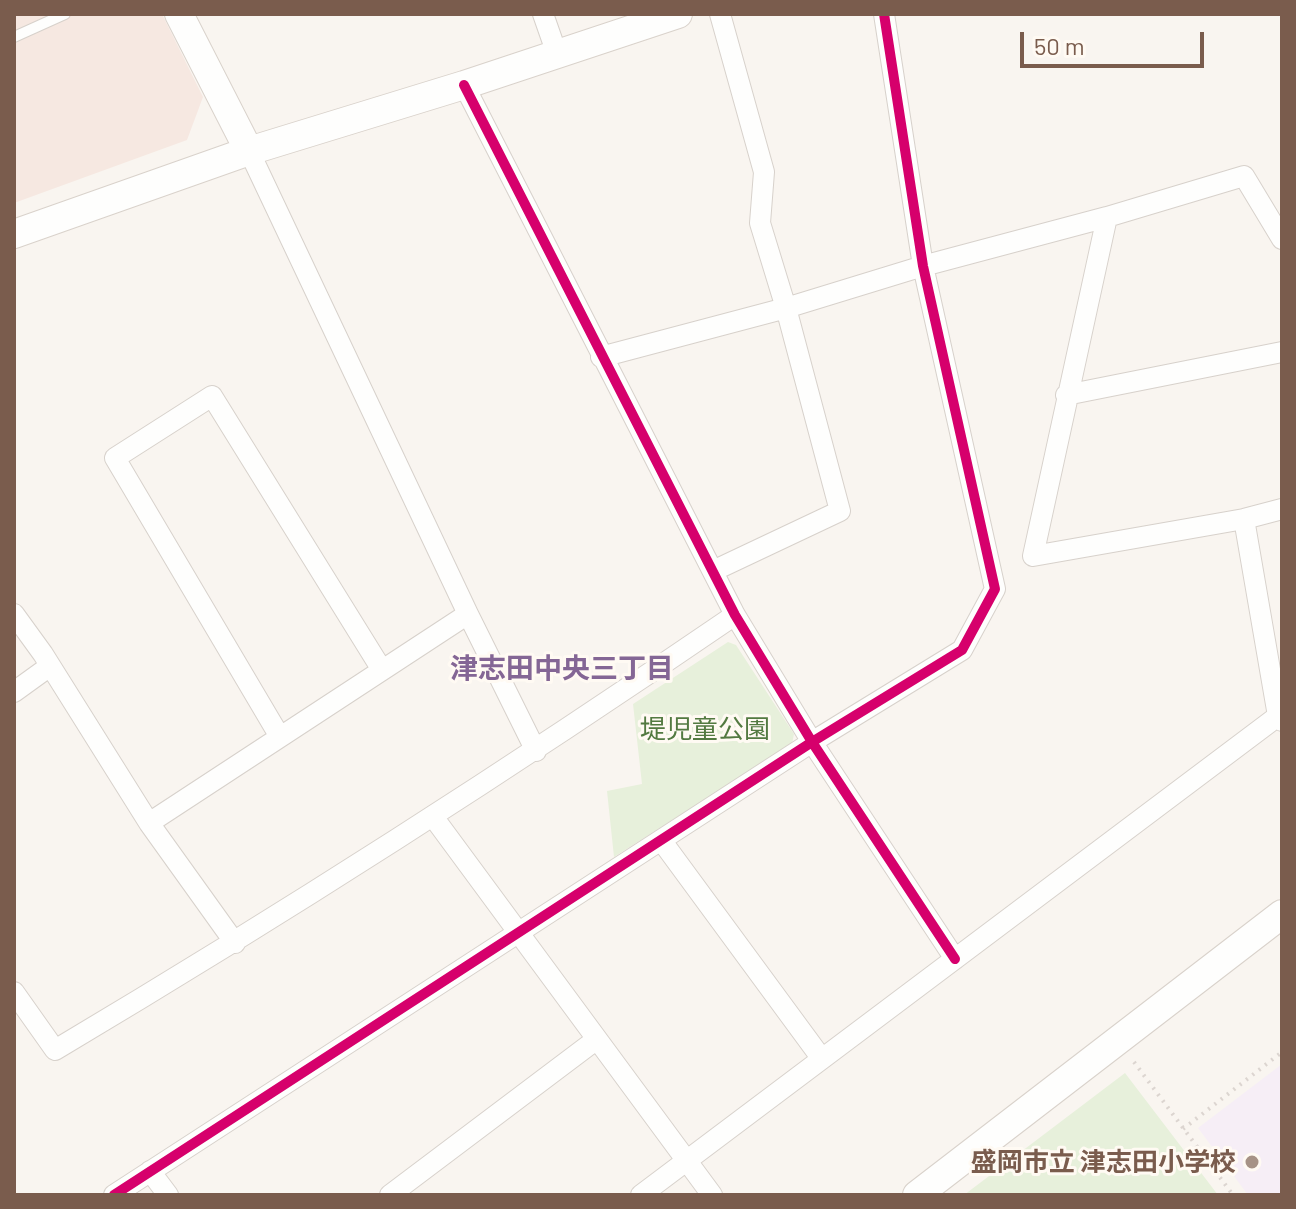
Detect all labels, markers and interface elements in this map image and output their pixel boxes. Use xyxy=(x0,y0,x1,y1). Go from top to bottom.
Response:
scale bar xyxy=(1024,16,1208,66)
text: 50 m xyxy=(1034,31,1085,60)
district label: 津志田中央三丁目 xyxy=(450,652,674,686)
park label: 堤児童公園 xyxy=(640,713,770,745)
place label: 盛岡市立 津志田小学校 xyxy=(971,1146,1236,1178)
marker: 盛岡市立 津志田小学校 xyxy=(1243,1153,1261,1171)

